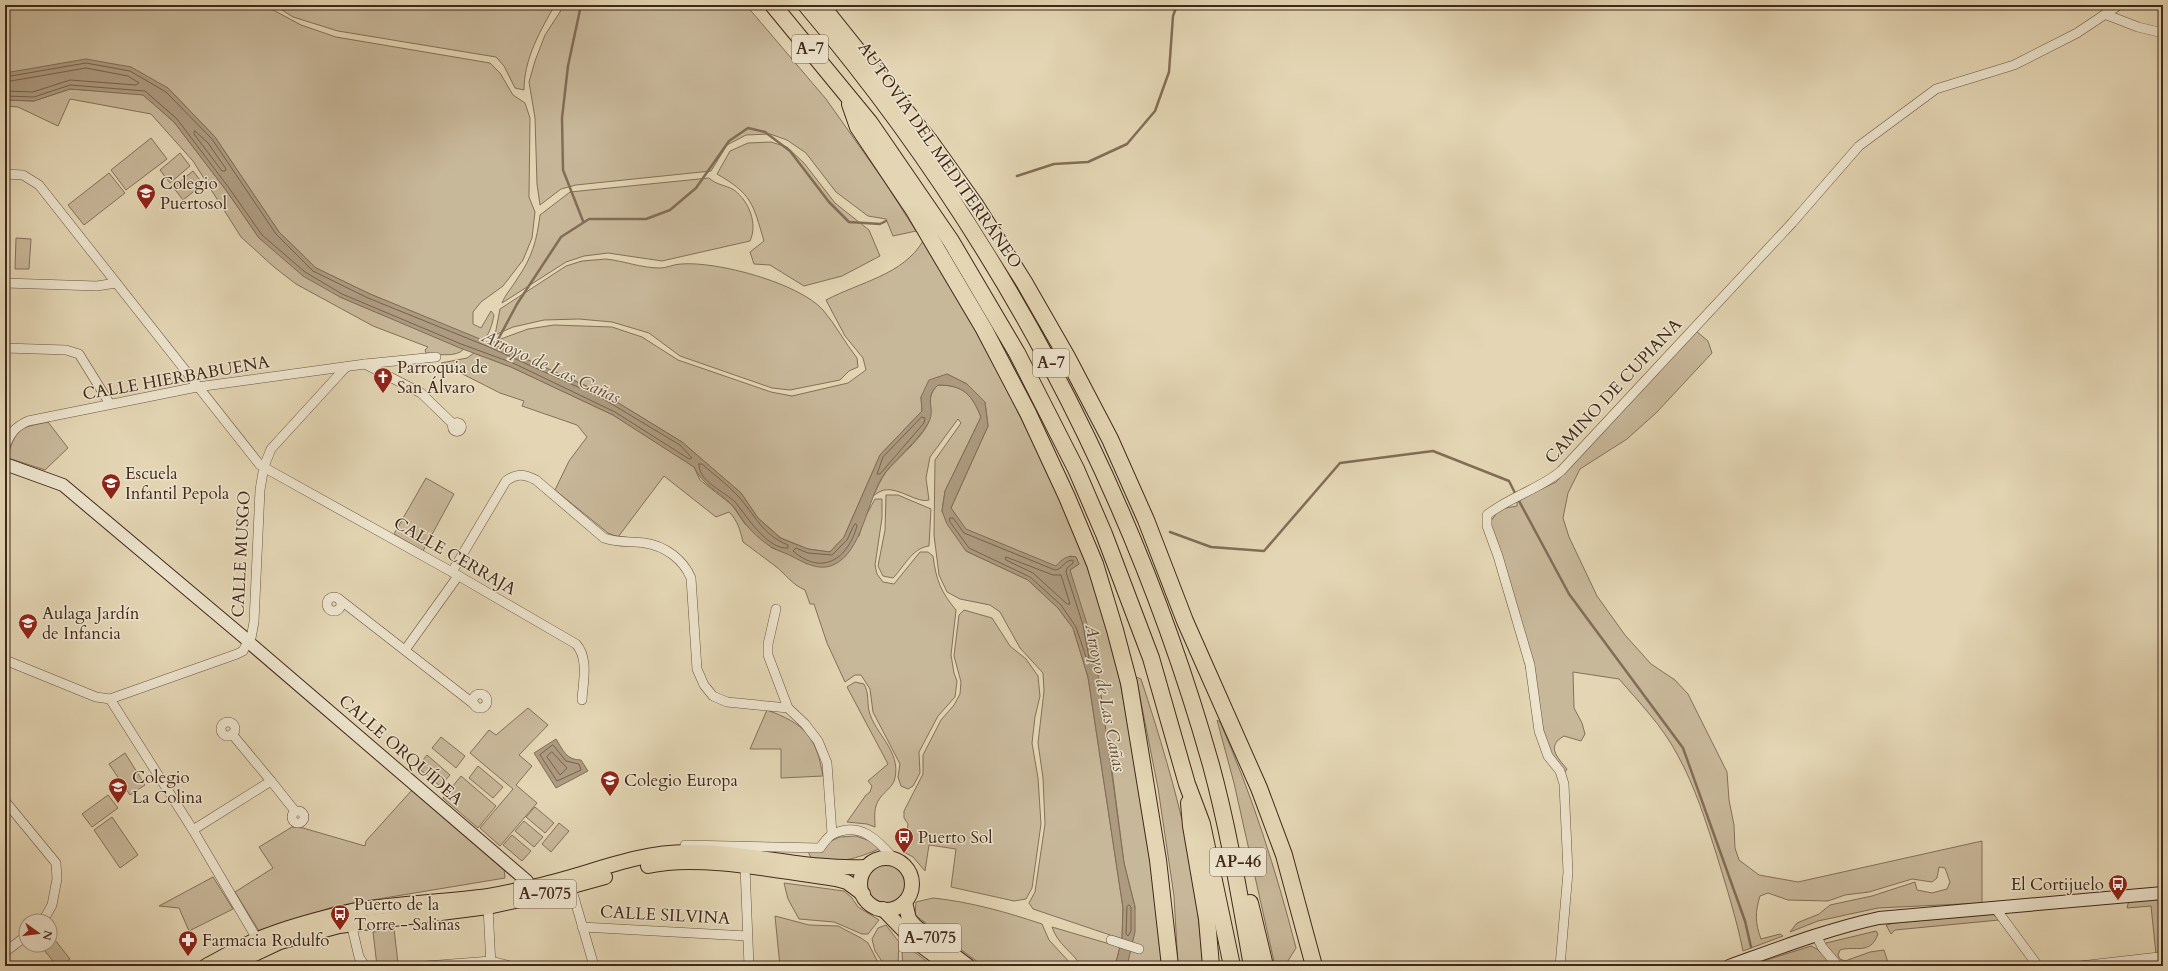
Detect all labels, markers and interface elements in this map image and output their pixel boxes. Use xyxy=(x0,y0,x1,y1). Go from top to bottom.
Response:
road number: A-7 xyxy=(792,35,828,63)
street label: AUTOVÍA DEL MEDITERRÁNEO xyxy=(853,37,1027,273)
place label: Colegio Puertosol xyxy=(160,172,228,215)
school or university icon: Colegio Puertosol xyxy=(135,182,157,210)
street label: CAMINO DE CUPIANA xyxy=(1539,313,1687,469)
water label: Arroyo de Las Cañas xyxy=(477,323,624,410)
road number: A-7 xyxy=(1033,349,1069,377)
street label: CALLE HIERBABUENA xyxy=(81,350,272,406)
place label: Parroquia de San Álvaro xyxy=(397,356,488,399)
church icon: Parroquia de San Álvaro xyxy=(372,366,394,394)
place label: Escuela Infantil Pepola xyxy=(125,462,230,505)
school or university icon: Escuela Infantil Pepola xyxy=(100,472,122,500)
street label: CALLE MUSGO xyxy=(226,490,256,618)
street label: CALLE CERRAJA xyxy=(390,512,521,601)
place label: Aulaga Jardín de Infancia xyxy=(42,602,140,645)
school or university icon: Aulaga Jardín de Infancia xyxy=(17,612,39,640)
water label: Arroyo de Las Cañas xyxy=(1078,621,1132,774)
street label: CALLE ORQUÍDEA xyxy=(334,690,469,811)
place label: Colegio La Colina xyxy=(132,766,203,809)
school or university icon: Colegio Europa xyxy=(599,769,621,797)
place label: Colegio Europa xyxy=(624,769,739,792)
school or university icon: Colegio La Colina xyxy=(107,776,129,804)
bus stop icon: Puerto Sol xyxy=(893,826,915,854)
place label: Puerto Sol xyxy=(918,826,993,849)
road number: AP-46 xyxy=(1210,848,1266,876)
place label: El Cortijuelo xyxy=(2011,873,2104,896)
bus stop icon: El Cortijuelo xyxy=(2107,873,2129,901)
road number: A-7075 xyxy=(514,880,576,908)
place label: Puerto de la Torre - Salinas xyxy=(354,893,460,936)
street label: CALLE SILVINA xyxy=(599,900,732,930)
bus stop icon: Puerto de la Torre - Salinas xyxy=(329,903,351,931)
north arrow xyxy=(18,913,58,953)
road number: A-7075 xyxy=(899,924,961,952)
text: N xyxy=(39,929,56,942)
pharmacy icon: Farmacia Rodulfo xyxy=(177,929,199,957)
place label: Farmacia Rodulfo xyxy=(202,929,329,952)

